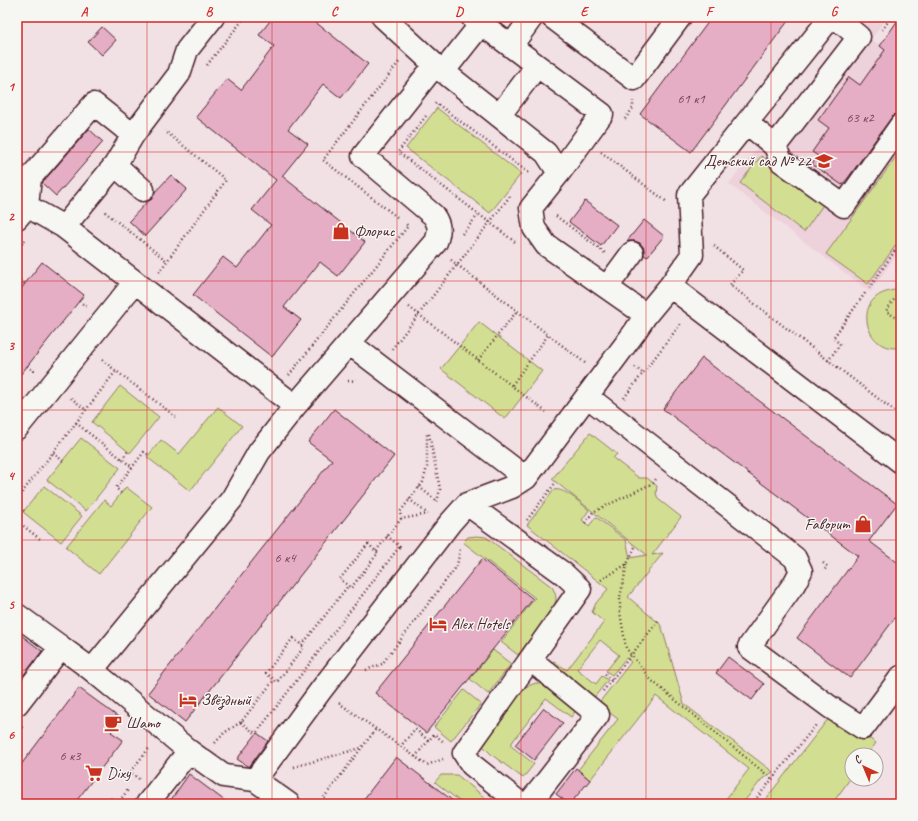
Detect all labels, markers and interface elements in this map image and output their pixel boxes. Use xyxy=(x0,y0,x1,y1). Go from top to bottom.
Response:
text: A xyxy=(81,4,89,20)
text: B xyxy=(206,4,214,20)
text: C xyxy=(331,4,339,20)
text: D xyxy=(455,4,464,20)
text: E xyxy=(581,4,590,20)
text: F xyxy=(706,4,715,20)
text: G xyxy=(831,4,839,20)
text: 1 xyxy=(8,79,16,95)
house number: 61 к1 xyxy=(677,90,705,107)
house number: 63 к2 xyxy=(846,109,875,126)
place label: Детский сад № 22 xyxy=(704,151,813,171)
school or university icon: Детский сад № 22 xyxy=(814,151,834,171)
text: 2 xyxy=(8,209,15,225)
shop icon: Флорис xyxy=(331,221,351,241)
place label: Флорис xyxy=(354,221,396,241)
text: 3 xyxy=(8,338,15,354)
text: 4 xyxy=(8,468,16,484)
place label: Fаворит xyxy=(805,514,851,534)
shop icon: Fаворит xyxy=(853,514,873,534)
house number: 6 к4 xyxy=(274,549,297,566)
text: 5 xyxy=(8,597,15,613)
hotel icon: Alex Hotels xyxy=(428,614,448,634)
place label: Alex Hotels xyxy=(451,614,511,634)
hotel icon: Звёздный xyxy=(178,690,198,710)
place label: Звёздный xyxy=(201,690,252,710)
cafe icon: Шато xyxy=(103,713,123,733)
place label: Шато xyxy=(126,713,162,733)
text: 6 xyxy=(8,727,15,743)
house number: 6 к3 xyxy=(59,747,82,764)
north arrow xyxy=(844,747,884,787)
text: С xyxy=(850,752,865,767)
supermarket icon: Dixy xyxy=(84,763,104,783)
place label: Dixy xyxy=(107,763,132,783)

